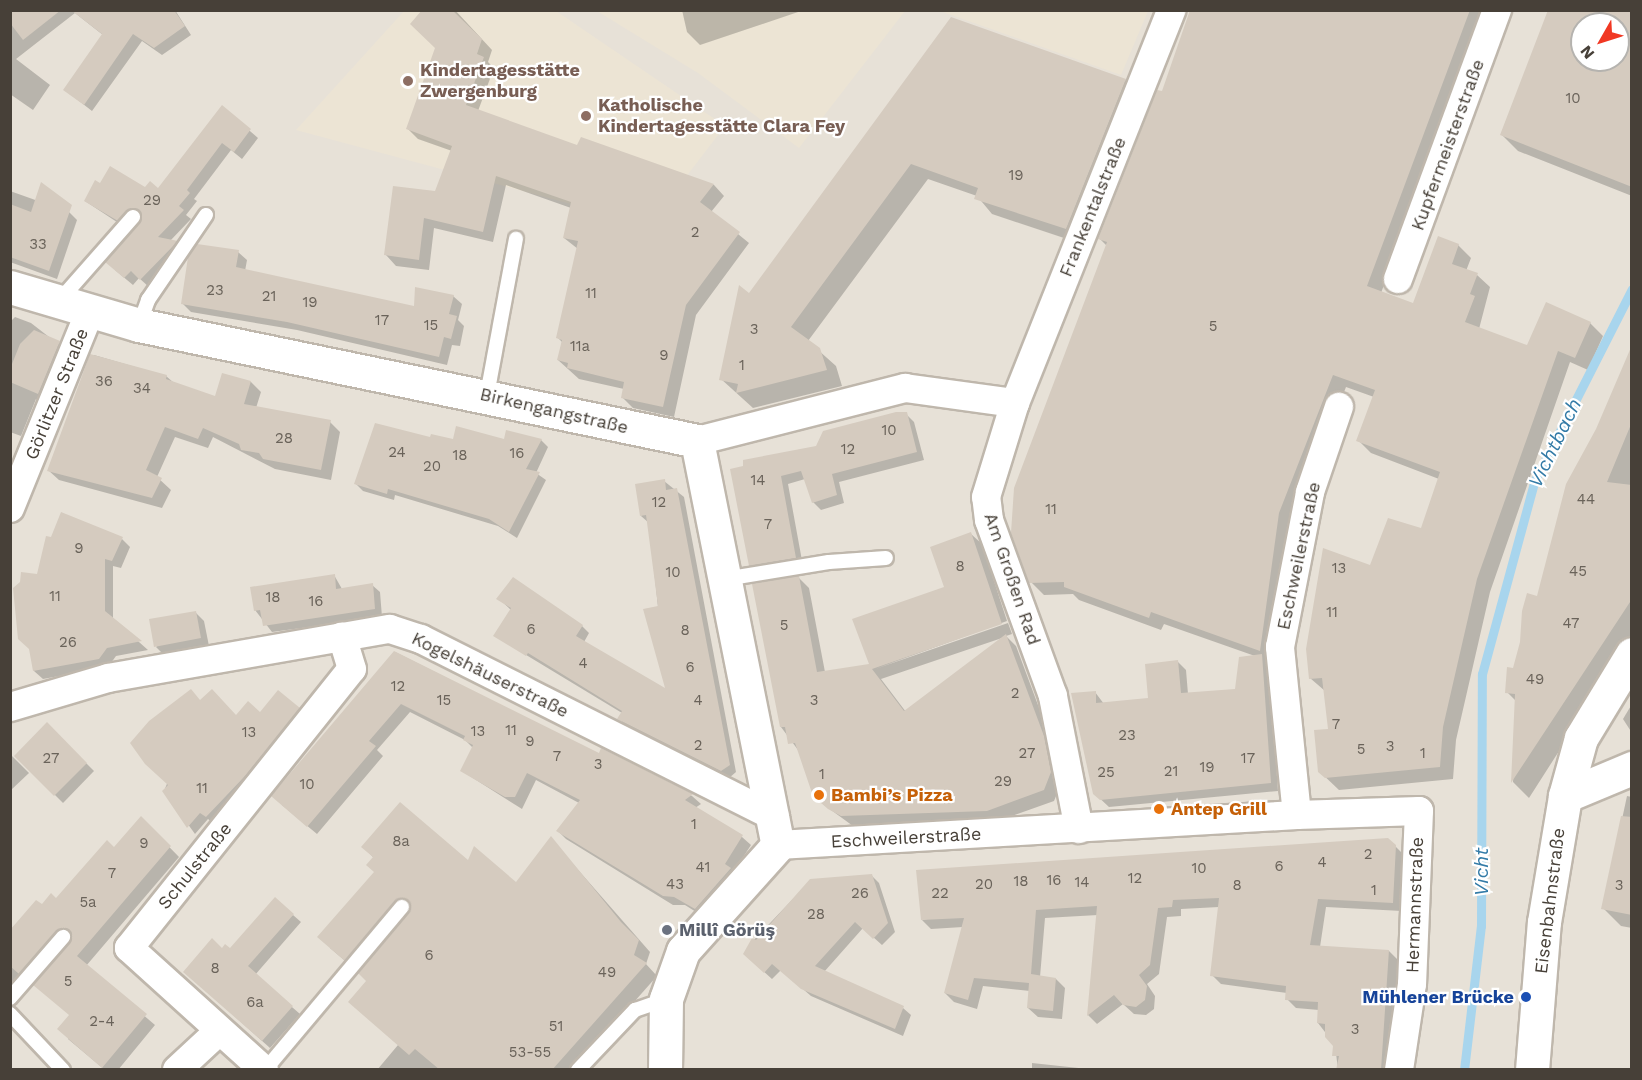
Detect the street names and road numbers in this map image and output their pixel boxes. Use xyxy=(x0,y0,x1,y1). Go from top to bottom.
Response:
street label: Kupfermeisterstraße xyxy=(1407,56,1489,234)
street label: Frankentalstraße xyxy=(1055,134,1131,280)
street label: Görlitzer Straße xyxy=(21,325,93,463)
street label: Birkengangstraße xyxy=(478,383,630,439)
street label: Eschweilerstraße xyxy=(1273,480,1325,632)
street label: Am Großen Rad xyxy=(979,510,1045,648)
street label: Kogelshäuserstraße xyxy=(408,628,572,722)
street label: Schulstraße xyxy=(154,818,236,914)
street label: Eschweilerstraße xyxy=(830,823,982,853)
street label: Eisenbahnstraße xyxy=(1530,827,1570,975)
street label: Hermannstraße xyxy=(1402,837,1428,973)

